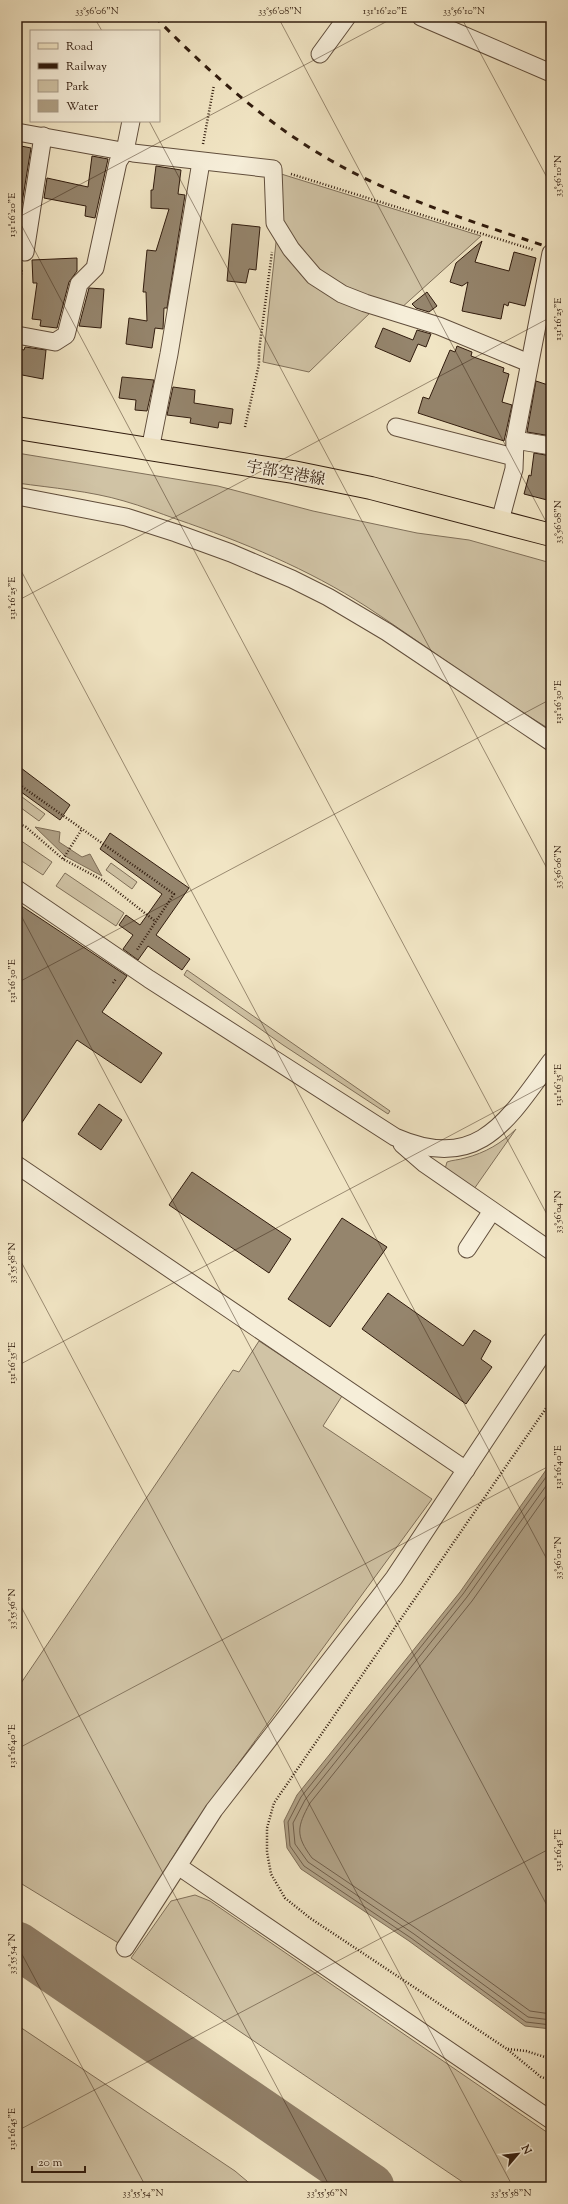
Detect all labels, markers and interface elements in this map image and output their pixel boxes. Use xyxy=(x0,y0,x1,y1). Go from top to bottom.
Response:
text: 33°56'06"N xyxy=(75,4,119,19)
text: 33°56'08"N xyxy=(258,4,302,19)
text: 131°16'20"E xyxy=(363,4,407,19)
text: 33°56'10"N xyxy=(443,4,485,19)
legend xyxy=(30,30,160,122)
text: Road xyxy=(66,38,93,56)
text: Railway xyxy=(66,58,107,76)
text: Park xyxy=(66,78,89,96)
text: Water xyxy=(66,98,99,116)
text: 33°56'10"N xyxy=(551,155,566,197)
text: 131°16'20"E xyxy=(5,193,20,237)
text: 131°16'25"E xyxy=(551,298,566,340)
street label: 宇部空港線 xyxy=(244,456,327,493)
text: 33°56'08"N xyxy=(551,500,566,544)
text: 131°16'25"E xyxy=(5,577,20,619)
text: 131°16'30"E xyxy=(551,680,566,724)
text: 33°56'06"N xyxy=(551,845,566,889)
text: 131°16'30"E xyxy=(5,959,20,1003)
text: 131°16'35"E xyxy=(551,1064,566,1106)
text: 33°56'04"N xyxy=(551,1190,566,1234)
text: 33°55'58"N xyxy=(5,1243,20,1283)
text: 131°16'35"E xyxy=(5,1342,20,1384)
text: 131°16'40"E xyxy=(551,1445,566,1489)
text: 33°56'02"N xyxy=(551,1537,566,1579)
text: 33°55'56"N xyxy=(5,1589,20,1629)
text: 131°16'40"E xyxy=(5,1724,20,1768)
text: 131°16'45"E xyxy=(551,1829,566,1871)
text: 33°55'54"N xyxy=(5,1934,20,1974)
text: 131°16'45"E xyxy=(5,2108,20,2150)
north arrow xyxy=(498,2134,538,2174)
text: N xyxy=(516,2141,535,2158)
scale bar xyxy=(32,2148,85,2174)
text: 20 m xyxy=(38,2154,63,2172)
text: 33°55'54"N xyxy=(123,2186,163,2201)
text: 33°55'56"N xyxy=(307,2186,347,2201)
text: 33°55'58"N xyxy=(491,2186,531,2201)

